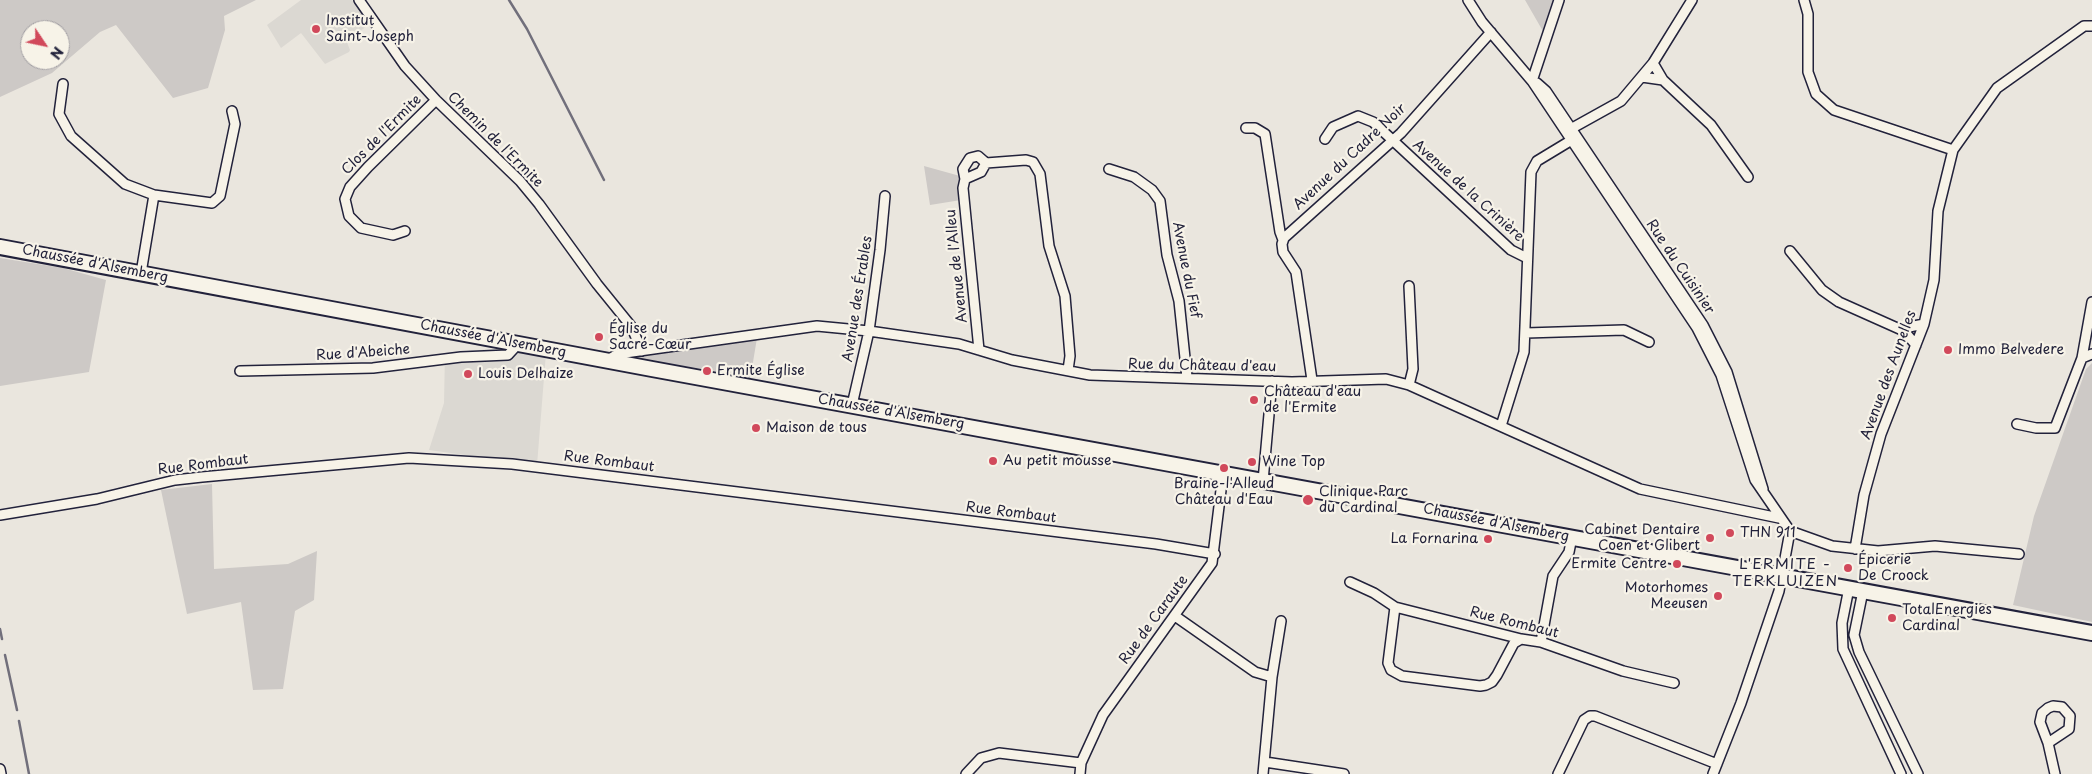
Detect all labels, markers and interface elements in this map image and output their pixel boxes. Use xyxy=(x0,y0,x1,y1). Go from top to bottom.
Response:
place label: Institut Saint-Joseph xyxy=(326,13,414,46)
north arrow xyxy=(20,20,70,70)
marker: Institut Saint-Joseph xyxy=(310,23,322,35)
text: N xyxy=(45,43,69,64)
street label: Chemin de l'Ermite xyxy=(444,89,546,191)
street label: Clos de l'Ermite xyxy=(339,92,425,178)
street label: Avenue du Cadre Noir xyxy=(1290,100,1410,214)
street label: Avenue de la Crinière xyxy=(1409,137,1527,245)
street label: Avenue de l'Alleu xyxy=(943,208,971,324)
street label: Rue du Cuisinier xyxy=(1642,217,1718,317)
street label: Avenue du Fief xyxy=(1168,220,1204,320)
street label: Avenue des Érables xyxy=(840,235,876,363)
street label: Chaussée d'Alsemberg xyxy=(21,242,169,286)
street label: Avenue des Aunelles xyxy=(1858,308,1920,442)
street label: Chaussée d'Alsemberg xyxy=(419,317,567,361)
place label: Église du Sacré-Cœur xyxy=(609,321,691,354)
marker: Église du Sacré-Cœur xyxy=(593,331,605,343)
street label: Rue d'Abeiche xyxy=(315,341,411,365)
place label: Immo Belvedere xyxy=(1958,342,2064,358)
marker: Immo Belvedere xyxy=(1942,344,1954,356)
street label: Rue du Château d'eau xyxy=(1128,356,1276,376)
place label: Ermite Église xyxy=(717,363,805,379)
marker: Ermite Église xyxy=(701,365,713,377)
place label: Louis Delhaize xyxy=(478,366,573,382)
marker: Louis Delhaize xyxy=(462,368,474,380)
place label: Château d'eau de l'Ermite xyxy=(1264,384,1361,417)
street label: Chaussée d'Alsemberg xyxy=(816,391,966,433)
marker: Château d'eau de l'Ermite xyxy=(1248,394,1260,406)
place label: Maison de tous xyxy=(766,420,867,436)
marker: Maison de tous xyxy=(750,422,762,434)
street label: Rue Rombaut xyxy=(563,448,655,476)
street label: Rue Rombaut xyxy=(157,451,249,479)
place label: Au petit mousse xyxy=(1003,453,1111,469)
place label: Wine Top xyxy=(1262,454,1325,470)
marker: Au petit mousse xyxy=(987,455,999,467)
marker: Wine Top xyxy=(1246,456,1258,468)
marker: Braine-l'Alleud Château d'Eau xyxy=(1218,462,1230,474)
place label: Braine-l'Alleud Château d'Eau xyxy=(1174,476,1274,508)
place label: Clinique Parc du Cardinal xyxy=(1319,484,1408,516)
marker: Clinique Parc du Cardinal xyxy=(1301,493,1315,507)
street label: Rue Rombaut xyxy=(965,499,1057,527)
street label: Chaussée d'Alsemberg xyxy=(1422,501,1570,545)
place label: Cabinet Dentaire Coen et Glibert xyxy=(1584,522,1700,554)
place label: THN 911 xyxy=(1740,525,1796,541)
marker: THN 911 xyxy=(1724,527,1736,539)
place label: La Fornarina xyxy=(1390,531,1478,547)
marker: Cabinet Dentaire Coen et Glibert xyxy=(1704,532,1716,544)
marker: La Fornarina xyxy=(1482,533,1494,545)
place label: Épicerie De Croock xyxy=(1858,552,1929,584)
place label: Ermite Centre xyxy=(1571,556,1667,572)
district label: L'ERMITE - TERKLUIZEN xyxy=(1732,556,1838,591)
marker: Ermite Centre xyxy=(1671,558,1683,570)
marker: Épicerie De Croock xyxy=(1842,562,1854,574)
street label: Rue de Caraute xyxy=(1116,572,1192,668)
place label: Motorhomes Meeusen xyxy=(1625,580,1708,612)
marker: Motorhomes Meeusen xyxy=(1712,590,1724,602)
place label: TotalEnergies Cardinal xyxy=(1902,602,1992,634)
street label: Rue Rombaut xyxy=(1468,604,1560,642)
marker: TotalEnergies Cardinal xyxy=(1886,612,1898,624)

